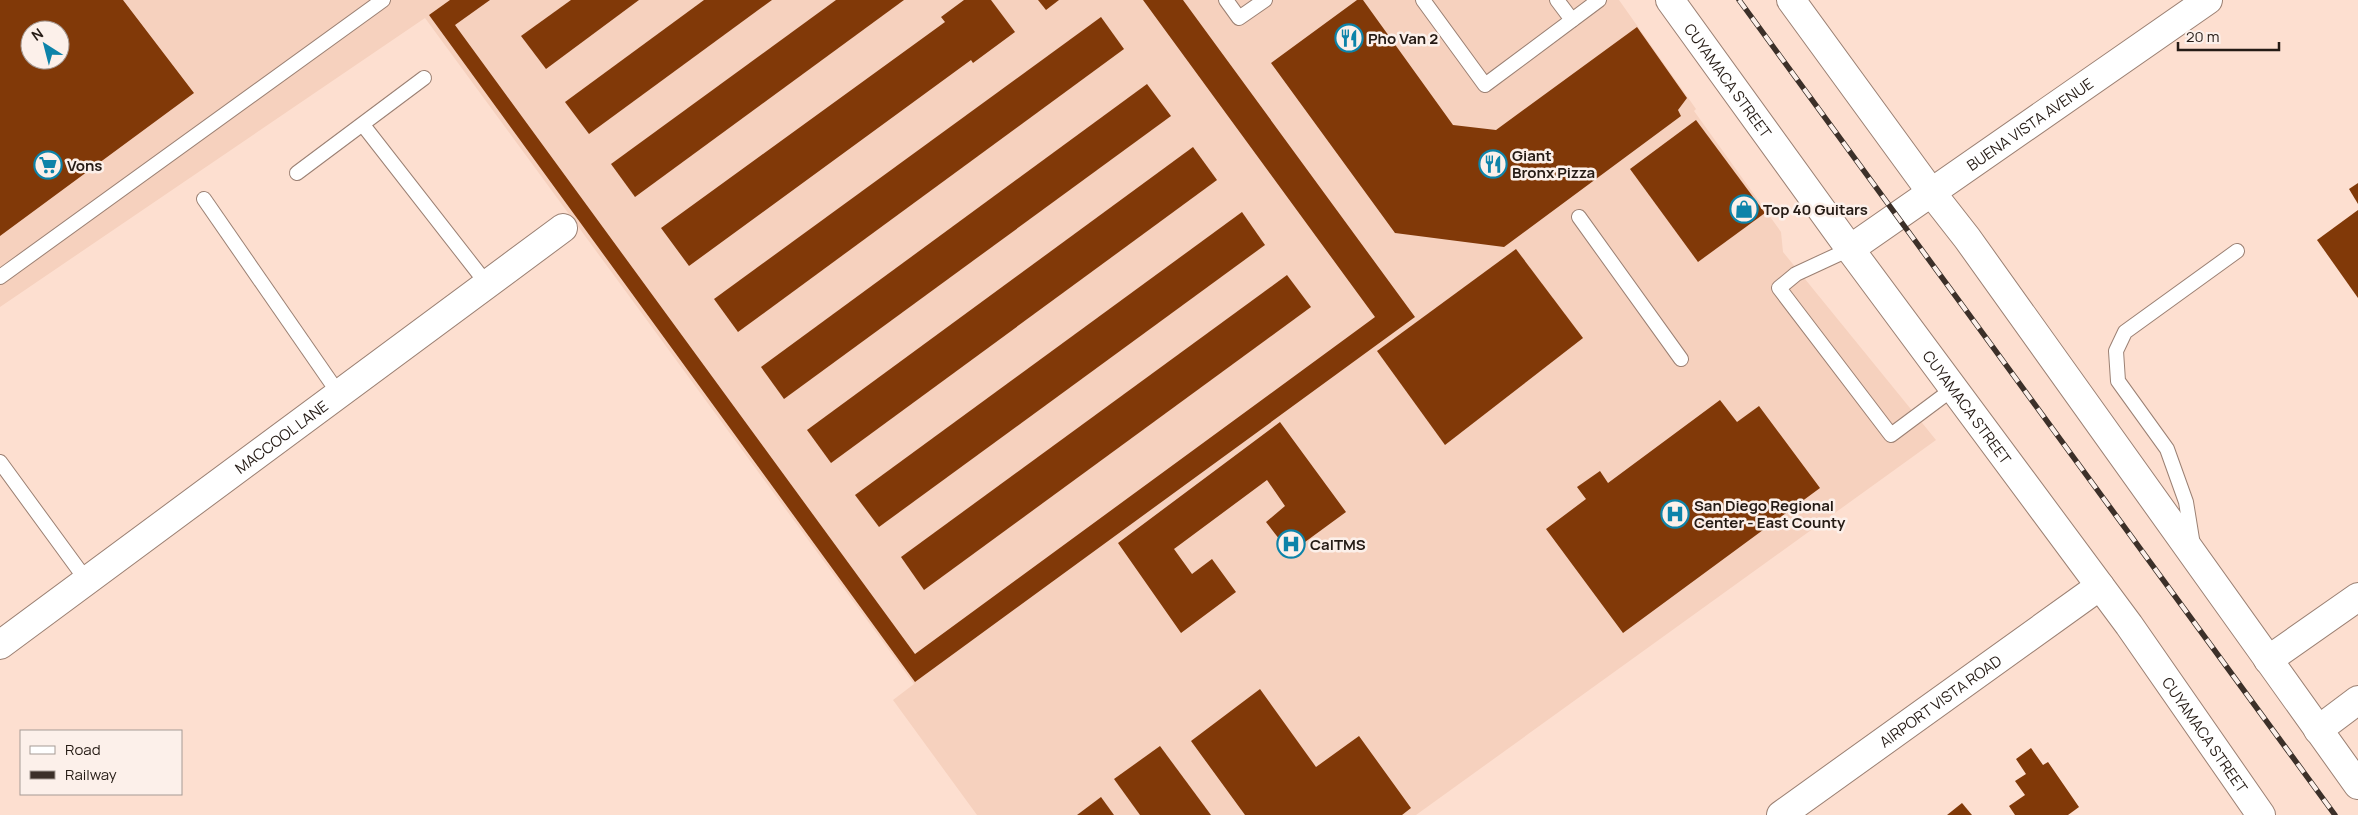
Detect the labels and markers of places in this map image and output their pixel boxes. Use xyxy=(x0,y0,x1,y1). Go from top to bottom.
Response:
restaurant icon: Pho Van 2 xyxy=(1334,23,1364,53)
place label: Pho Van 2 xyxy=(1368,28,1438,49)
place label: Giant Bronx Pizza xyxy=(1512,145,1595,183)
restaurant icon: Giant Bronx Pizza xyxy=(1478,149,1508,179)
supermarket icon: Vons xyxy=(33,150,63,180)
place label: Vons xyxy=(67,155,102,176)
shop icon: Top 40 Guitars xyxy=(1729,194,1759,224)
place label: Top 40 Guitars xyxy=(1763,199,1868,220)
place label: San Diego Regional Center - East County xyxy=(1694,495,1846,533)
hospital icon: San Diego Regional Center - East County xyxy=(1660,499,1690,529)
hospital icon: CalTMS xyxy=(1276,529,1306,559)
place label: CalTMS xyxy=(1310,534,1366,555)

